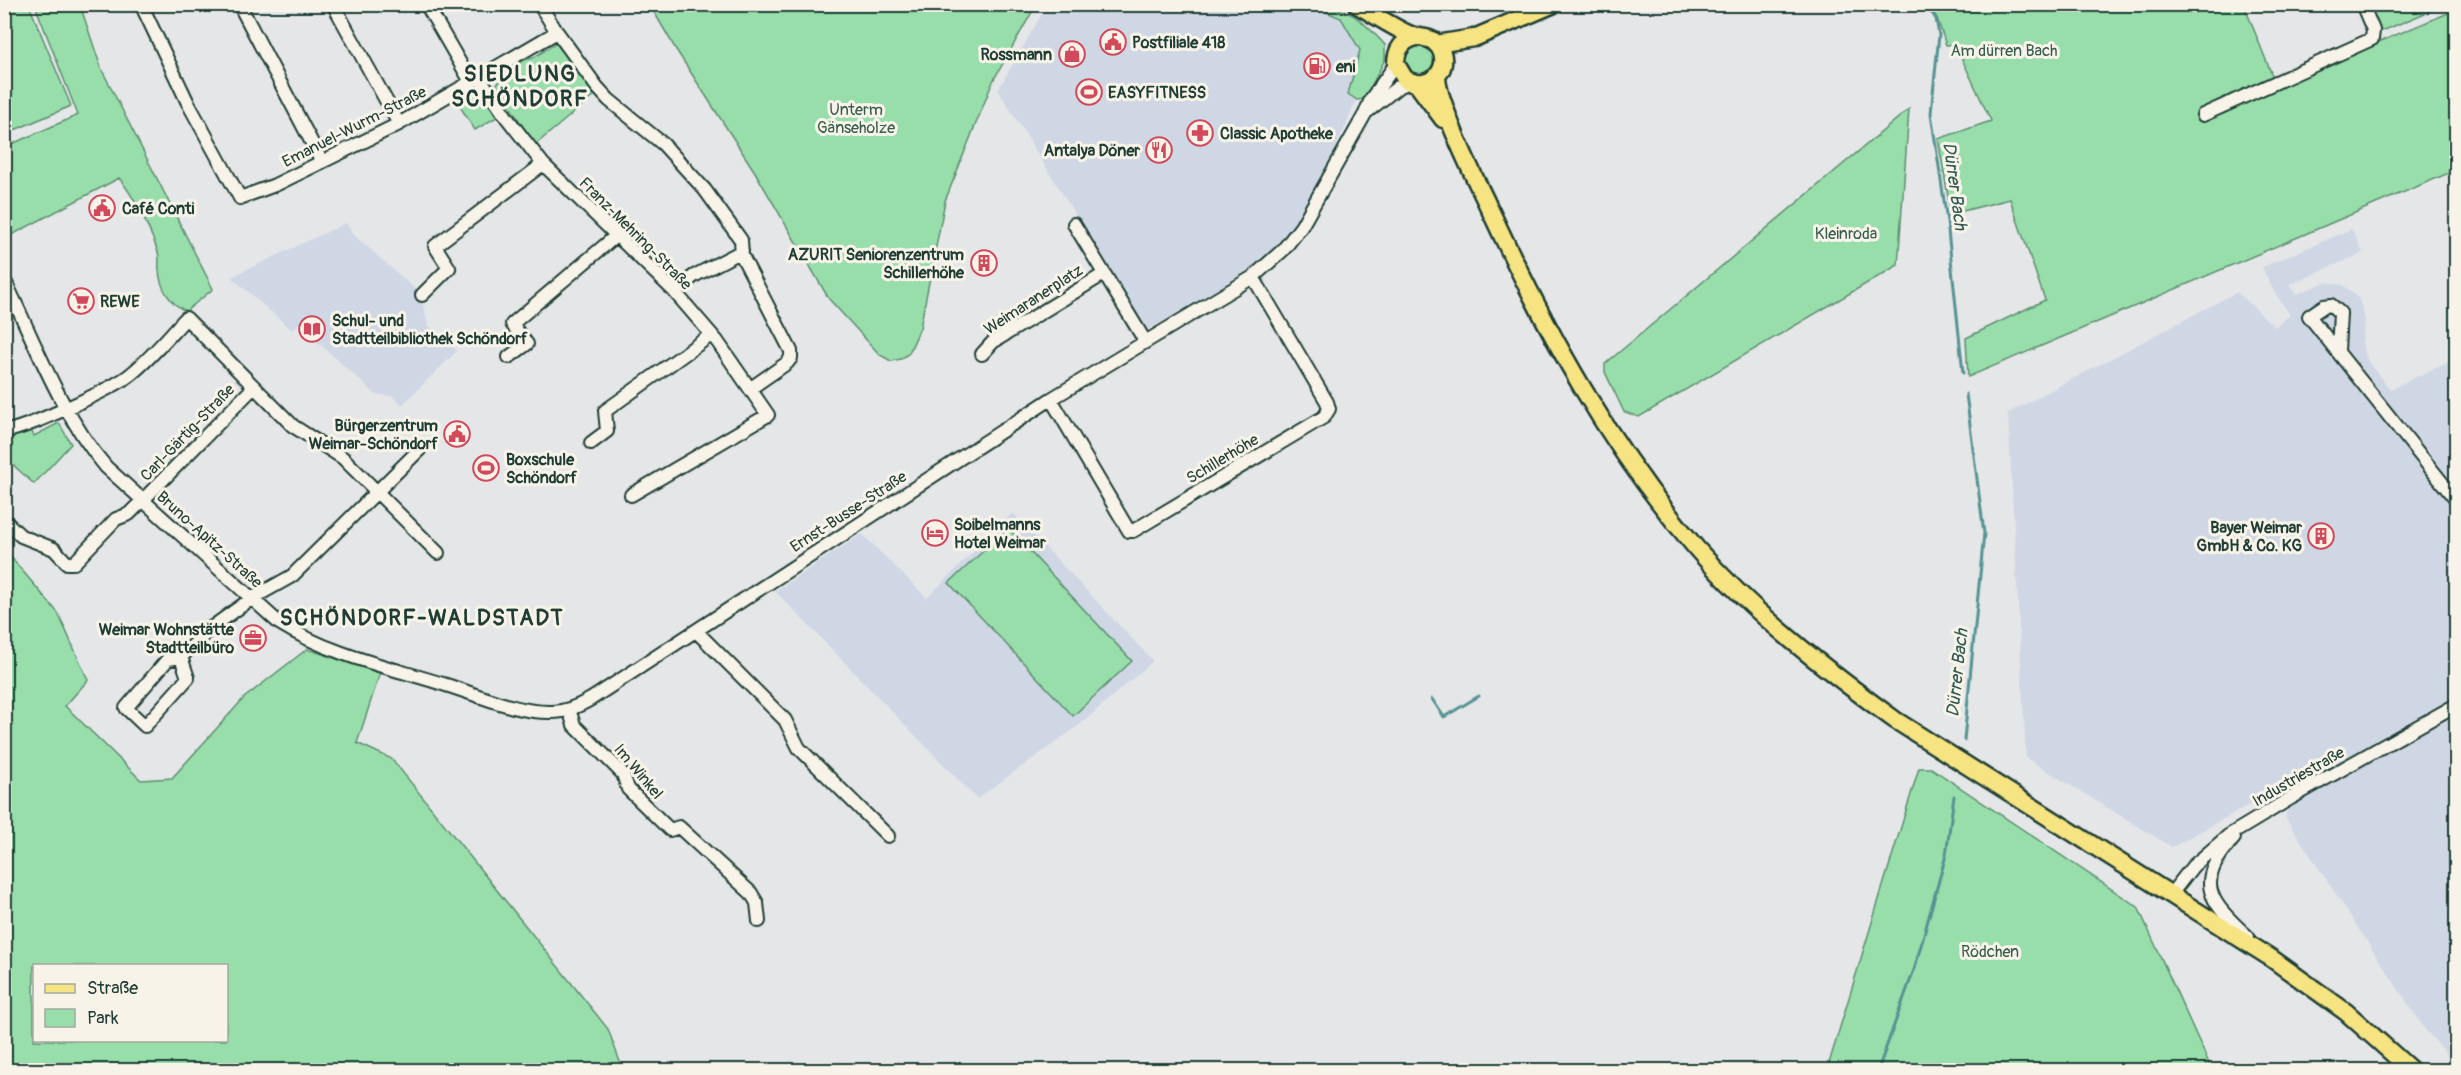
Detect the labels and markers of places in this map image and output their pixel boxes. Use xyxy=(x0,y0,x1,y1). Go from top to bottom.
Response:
public building icon: Postfiliale 418 xyxy=(1098,27,1128,57)
place label: Postfiliale 418 xyxy=(1132,33,1225,53)
shop icon: Rossmann xyxy=(1057,39,1087,69)
place label: Rossmann xyxy=(981,45,1052,65)
fuel station icon: eni xyxy=(1302,51,1332,81)
place label: eni xyxy=(1335,57,1356,77)
sports icon: EASYFITNESS xyxy=(1074,77,1104,107)
place label: EASYFITNESS xyxy=(1108,83,1206,103)
pharmacy icon: Classic Apotheke xyxy=(1185,118,1215,148)
place label: Classic Apotheke xyxy=(1220,124,1334,144)
restaurant icon: Antalya Döner xyxy=(1144,135,1174,165)
place label: Antalya Döner xyxy=(1044,141,1140,161)
public building icon: Café Conti xyxy=(87,193,117,223)
place label: Café Conti xyxy=(122,199,194,219)
place label: AZURIT Seniorenzentrum Schillerhöhe xyxy=(788,245,965,283)
building icon: AZURIT Seniorenzentrum Schillerhöhe xyxy=(969,248,999,278)
supermarket icon: REWE xyxy=(66,286,96,316)
place label: REWE xyxy=(100,292,140,312)
place label: Schul- und Stadtteilbibliothek Schöndorf xyxy=(332,311,528,349)
library icon: Schul- und Stadtteilbibliothek Schöndorf xyxy=(297,314,327,344)
place label: Bürgerzentrum Weimar-Schöndorf xyxy=(309,416,439,454)
public building icon: Bürgerzentrum Weimar-Schöndorf xyxy=(442,419,472,449)
place label: Boxschule Schöndorf xyxy=(506,450,578,488)
sports icon: Boxschule Schöndorf xyxy=(471,453,501,483)
place label: Soibelmanns Hotel Weimar xyxy=(954,515,1046,553)
hotel icon: Soibelmanns Hotel Weimar xyxy=(920,518,950,548)
place label: Bayer Weimar GmbH & Co. KG xyxy=(2197,518,2302,556)
building icon: Bayer Weimar GmbH & Co. KG xyxy=(2306,521,2336,551)
place label: Weimar Wohnstätte Stadtteilbüro xyxy=(99,620,235,658)
office icon: Weimar Wohnstätte Stadtteilbüro xyxy=(238,623,268,653)

